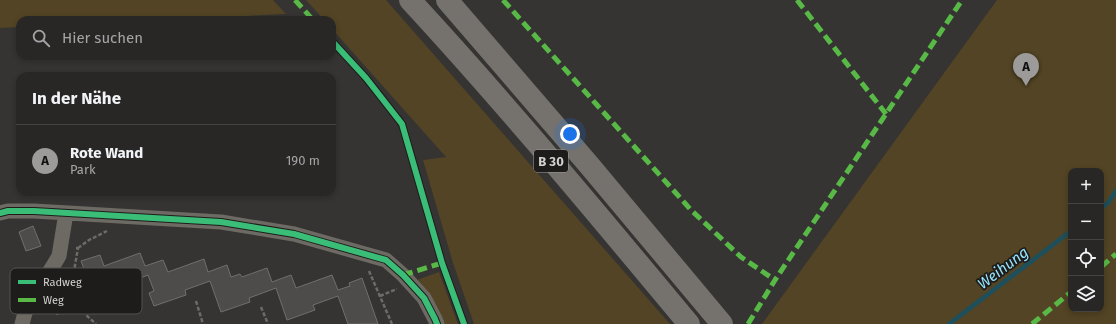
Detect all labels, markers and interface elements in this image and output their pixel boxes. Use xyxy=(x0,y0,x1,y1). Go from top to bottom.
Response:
search box xyxy=(16,16,336,60)
icon: search xyxy=(30,27,52,49)
text: Hier suchen xyxy=(62,29,143,47)
pin: A xyxy=(1013,53,1039,86)
text: In der Nähe xyxy=(32,88,121,109)
your location xyxy=(560,124,580,144)
text: Rote Wand xyxy=(70,144,143,162)
road number: B 30 xyxy=(534,150,568,172)
text: A xyxy=(41,153,49,168)
text: 190 m xyxy=(286,153,320,168)
text: Park xyxy=(70,162,96,177)
map controls xyxy=(1068,168,1104,312)
button: + xyxy=(1068,168,1104,204)
button: − xyxy=(1068,204,1104,240)
button: locate xyxy=(1068,240,1104,276)
water label: Weihung xyxy=(974,243,1032,293)
legend xyxy=(10,268,142,314)
text: Radweg xyxy=(43,276,82,289)
button: layers xyxy=(1068,276,1104,312)
text: Weg xyxy=(43,294,64,307)

